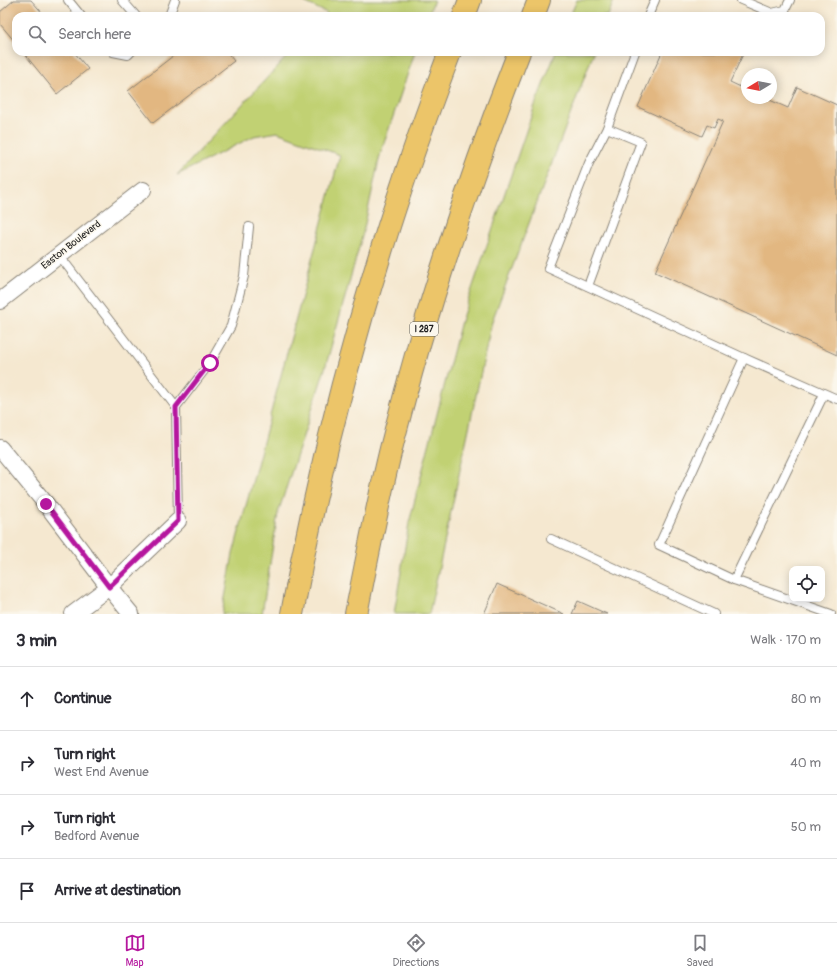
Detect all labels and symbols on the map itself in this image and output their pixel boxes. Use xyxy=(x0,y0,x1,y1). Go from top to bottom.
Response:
north arrow xyxy=(741,68,777,104)
street label: Easton Boulevard xyxy=(39,218,103,272)
road number: I 287 xyxy=(410,322,438,336)
route start xyxy=(201,354,219,372)
route end xyxy=(37,495,55,513)

